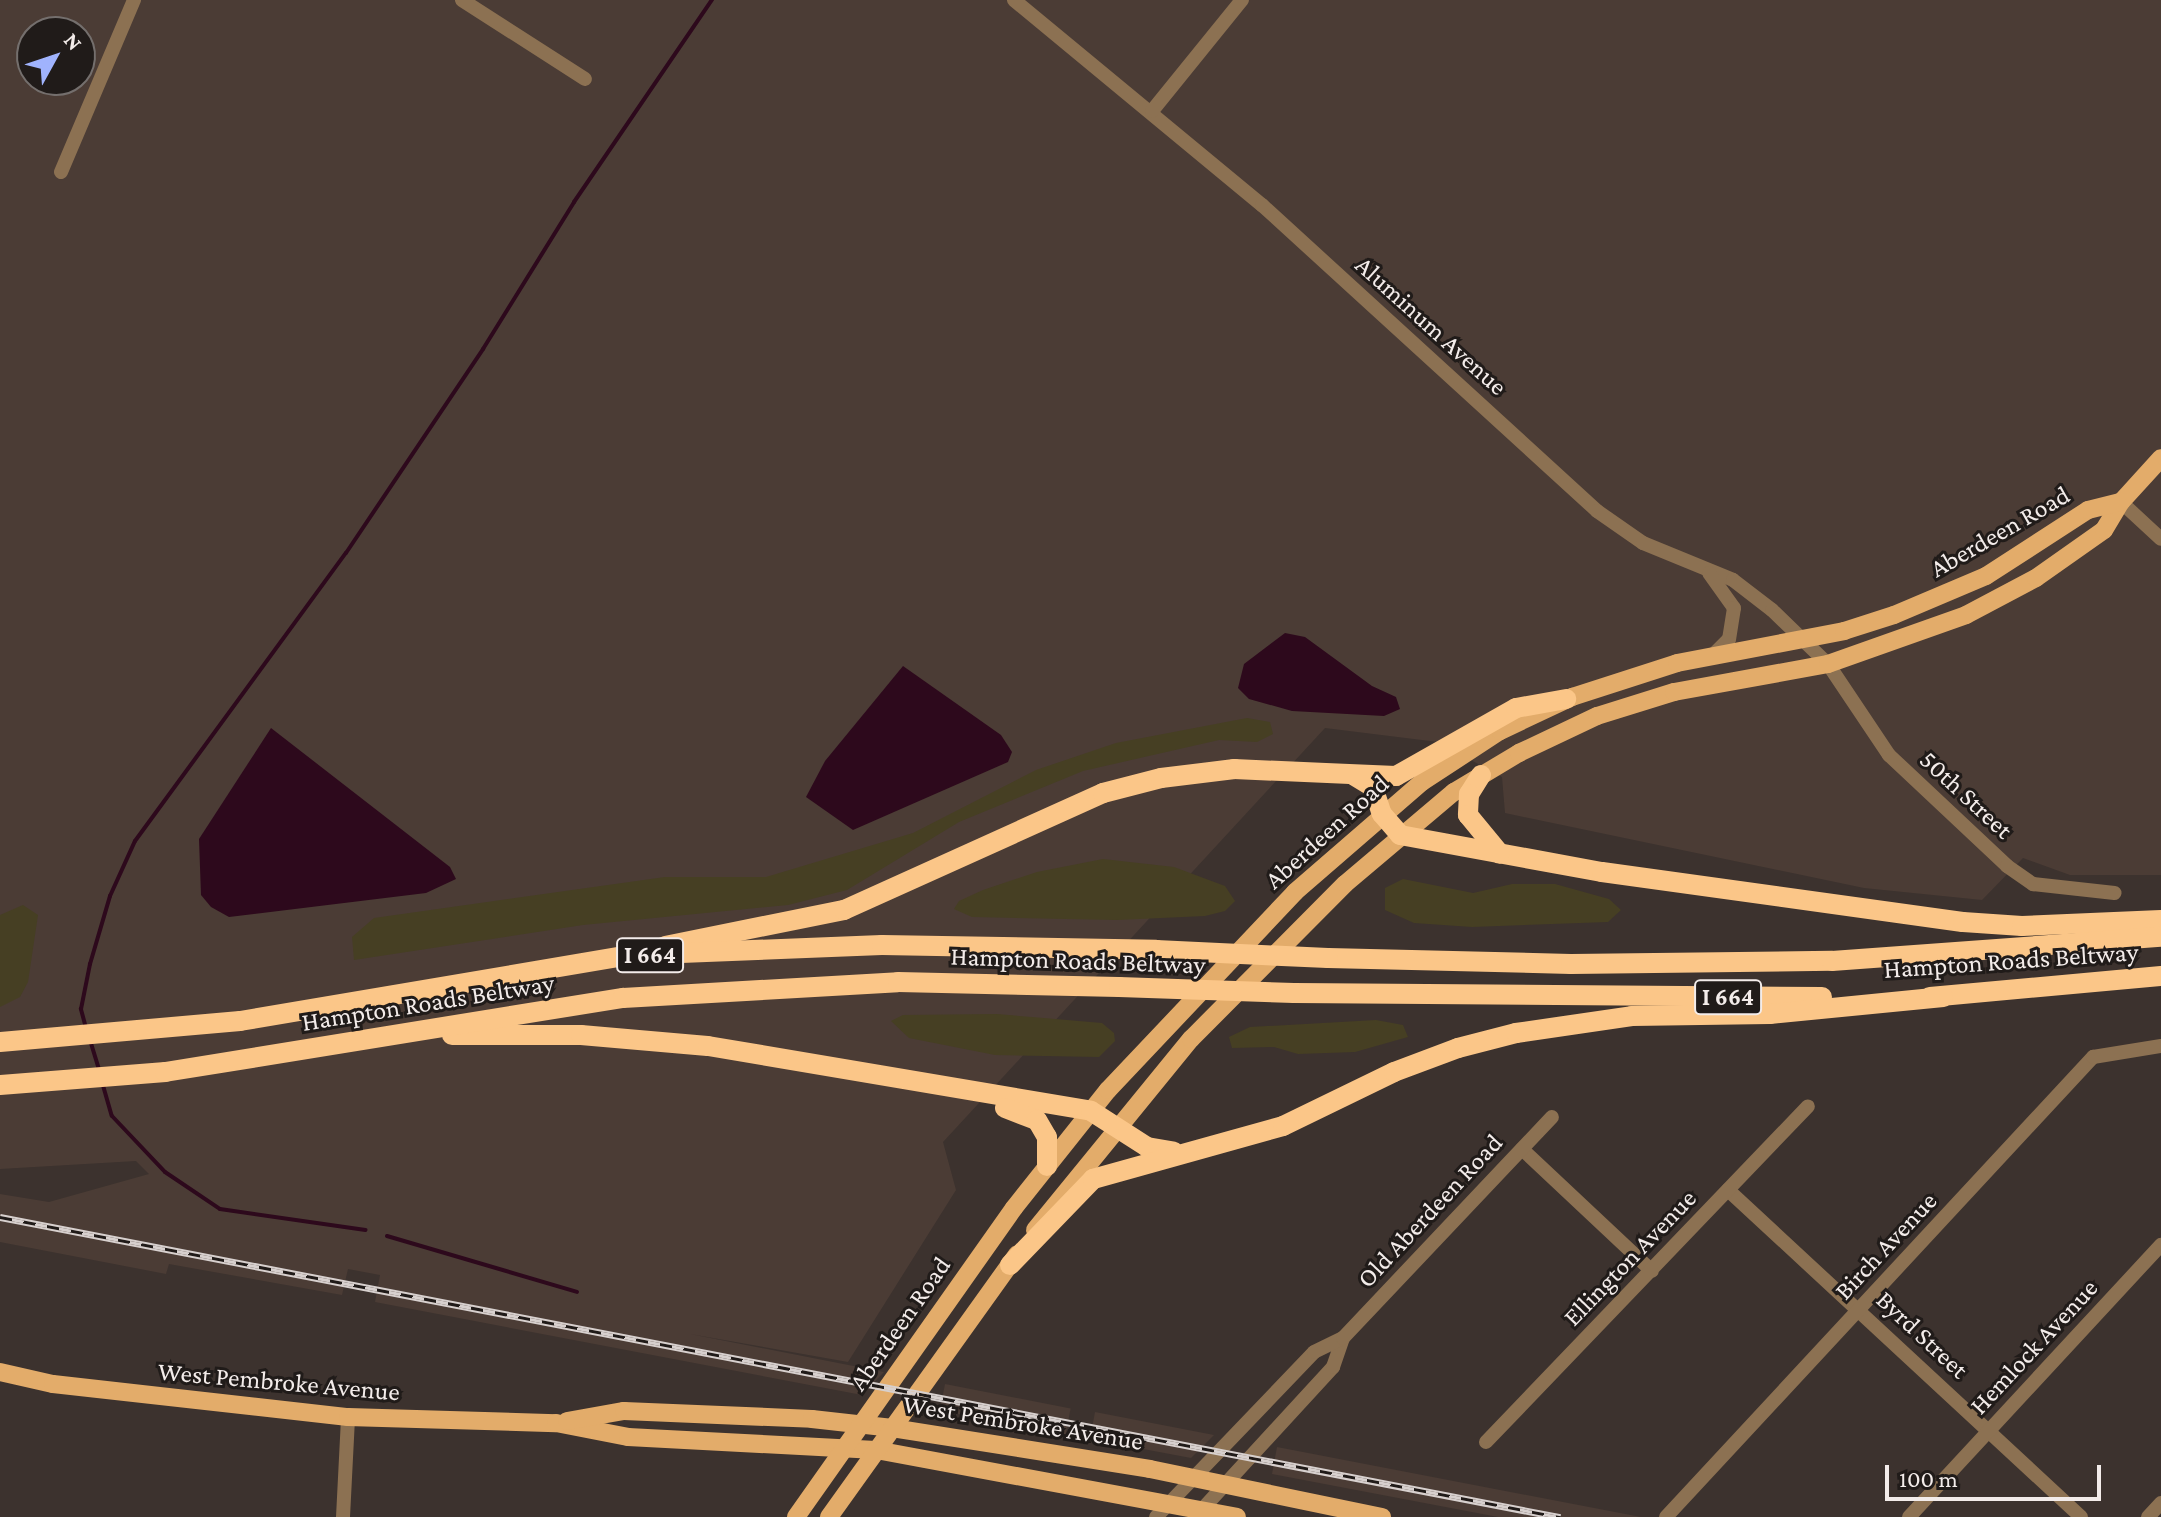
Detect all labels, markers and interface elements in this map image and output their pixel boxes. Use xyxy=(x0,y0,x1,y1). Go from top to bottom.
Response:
north arrow xyxy=(16,16,96,96)
text: N xyxy=(59,28,88,55)
street label: Aluminum Avenue xyxy=(1349,250,1513,402)
street label: Aberdeen Road xyxy=(1925,479,2075,585)
street label: 50th Street xyxy=(1913,744,2019,846)
street label: Aberdeen Road xyxy=(1259,768,1395,896)
road number: I 664 xyxy=(616,935,684,975)
street label: Hampton Roads Beltway xyxy=(1883,937,2139,985)
street label: Hampton Roads Beltway xyxy=(950,941,1206,981)
street label: Hampton Roads Beltway xyxy=(299,968,557,1038)
road number: I 664 xyxy=(1694,977,1762,1017)
street label: Old Aberdeen Road xyxy=(1351,1128,1509,1294)
street label: Ellington Avenue xyxy=(1557,1183,1703,1333)
street label: Birch Avenue xyxy=(1828,1186,1944,1306)
street label: Aberdeen Road xyxy=(842,1251,958,1397)
street label: Hemlock Avenue xyxy=(1963,1273,2105,1421)
street label: Byrd Street xyxy=(1870,1285,1974,1385)
street label: West Pembroke Avenue xyxy=(157,1356,401,1408)
street label: West Pembroke Avenue xyxy=(901,1389,1145,1457)
scale bar xyxy=(1889,1449,2105,1499)
text: 100 m xyxy=(1899,1465,1958,1492)

